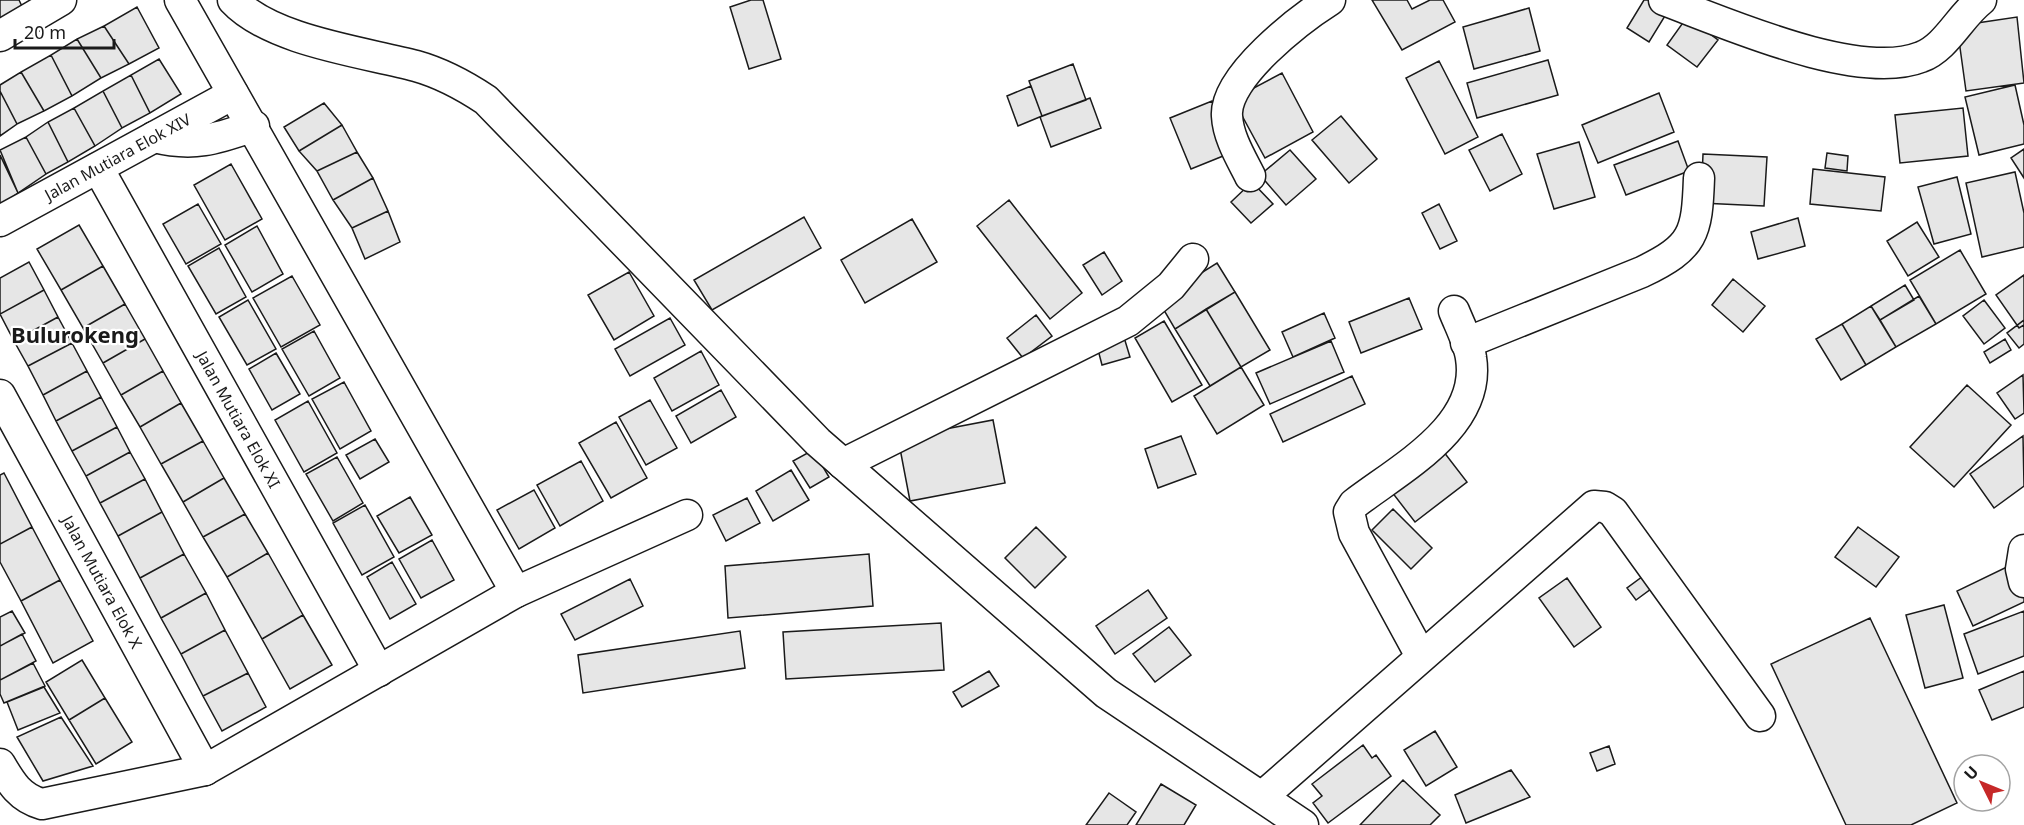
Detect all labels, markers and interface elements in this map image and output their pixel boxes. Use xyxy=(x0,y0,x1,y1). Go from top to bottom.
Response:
scale bar xyxy=(15,12,114,50)
text: 20 m xyxy=(24,20,66,44)
street label: Jalan Mutiara Elok XIV xyxy=(39,108,195,207)
district label: Bulurokeng xyxy=(11,319,139,349)
street label: Jalan Mutiara Elok XI xyxy=(190,345,286,492)
street label: Jalan Mutiara Elok X xyxy=(56,510,148,653)
north arrow xyxy=(1952,753,2012,813)
text: U xyxy=(1959,761,1983,785)

